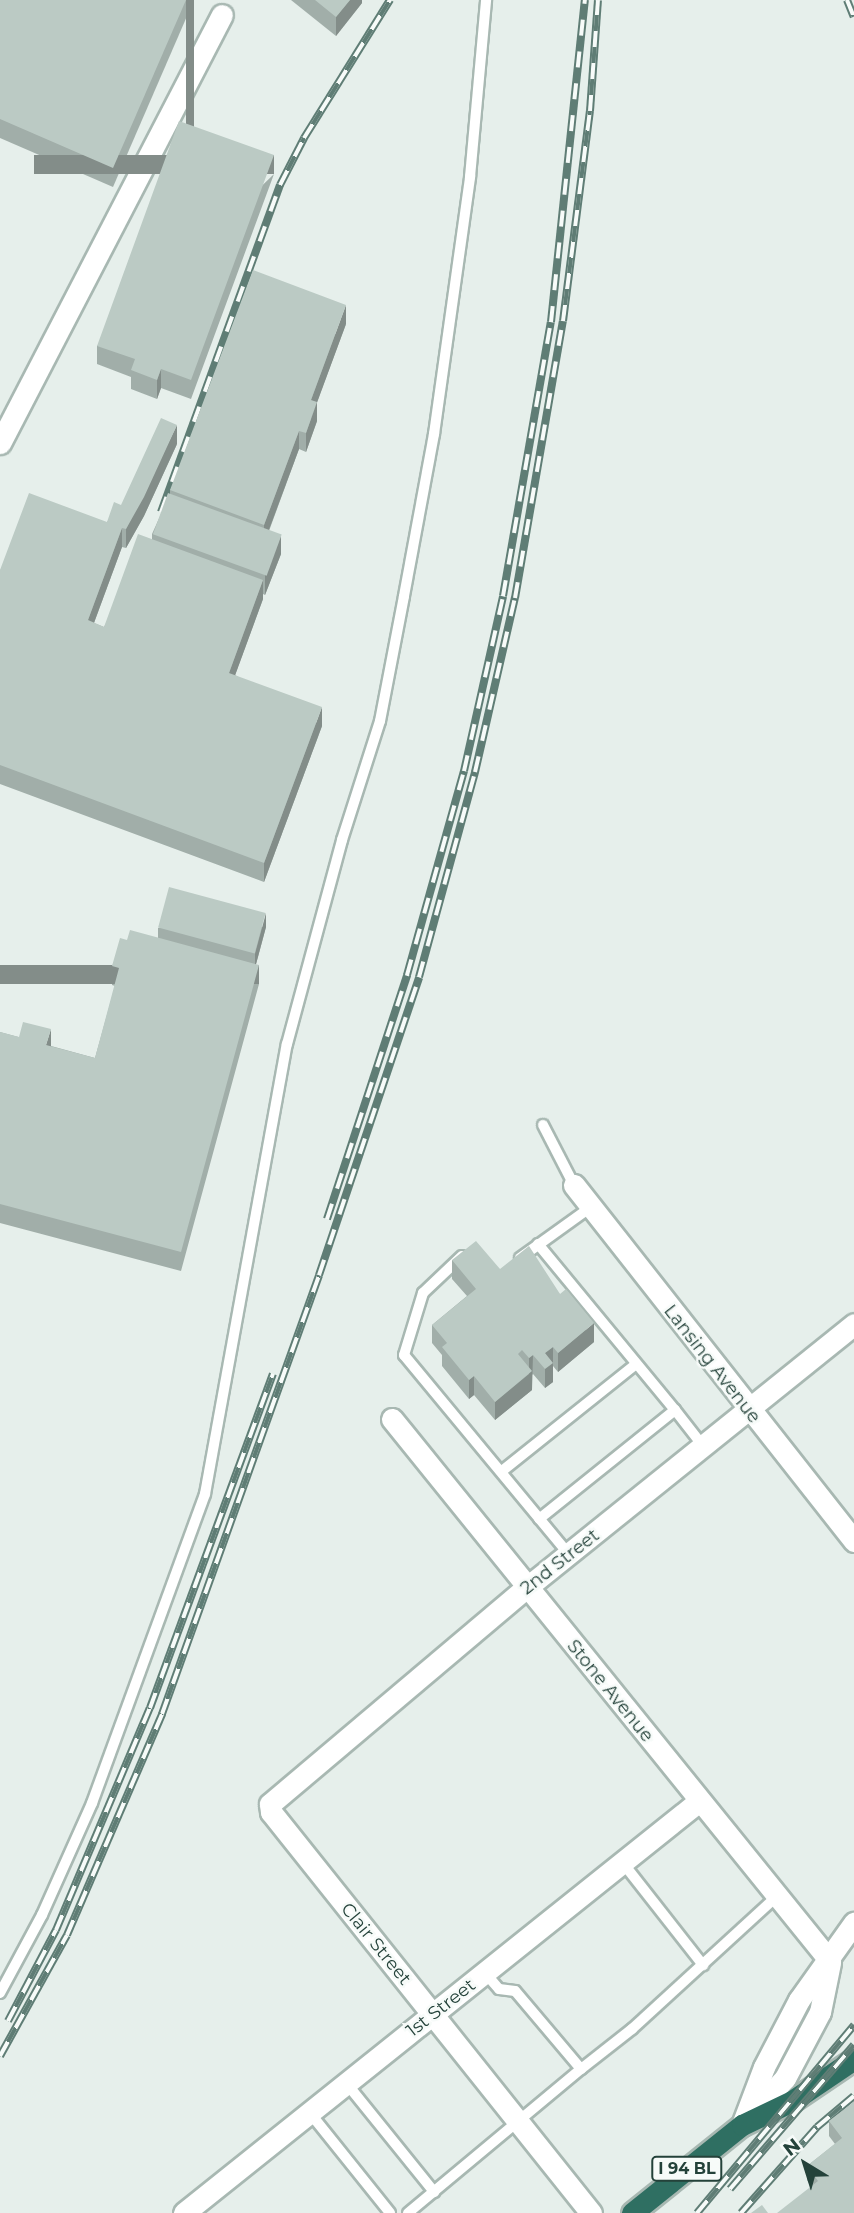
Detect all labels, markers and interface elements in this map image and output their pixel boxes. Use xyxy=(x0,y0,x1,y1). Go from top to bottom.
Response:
street label: Lansing Avenue xyxy=(659,1301,765,1427)
street label: 2nd Street xyxy=(516,1525,604,1599)
street label: Stone Avenue xyxy=(562,1636,658,1746)
street label: Clair Street xyxy=(336,1899,416,1989)
street label: 1st Street xyxy=(402,1974,480,2042)
north arrow xyxy=(770,2129,840,2199)
text: N xyxy=(779,2133,805,2161)
road number: I 94 BL xyxy=(650,2156,724,2182)

